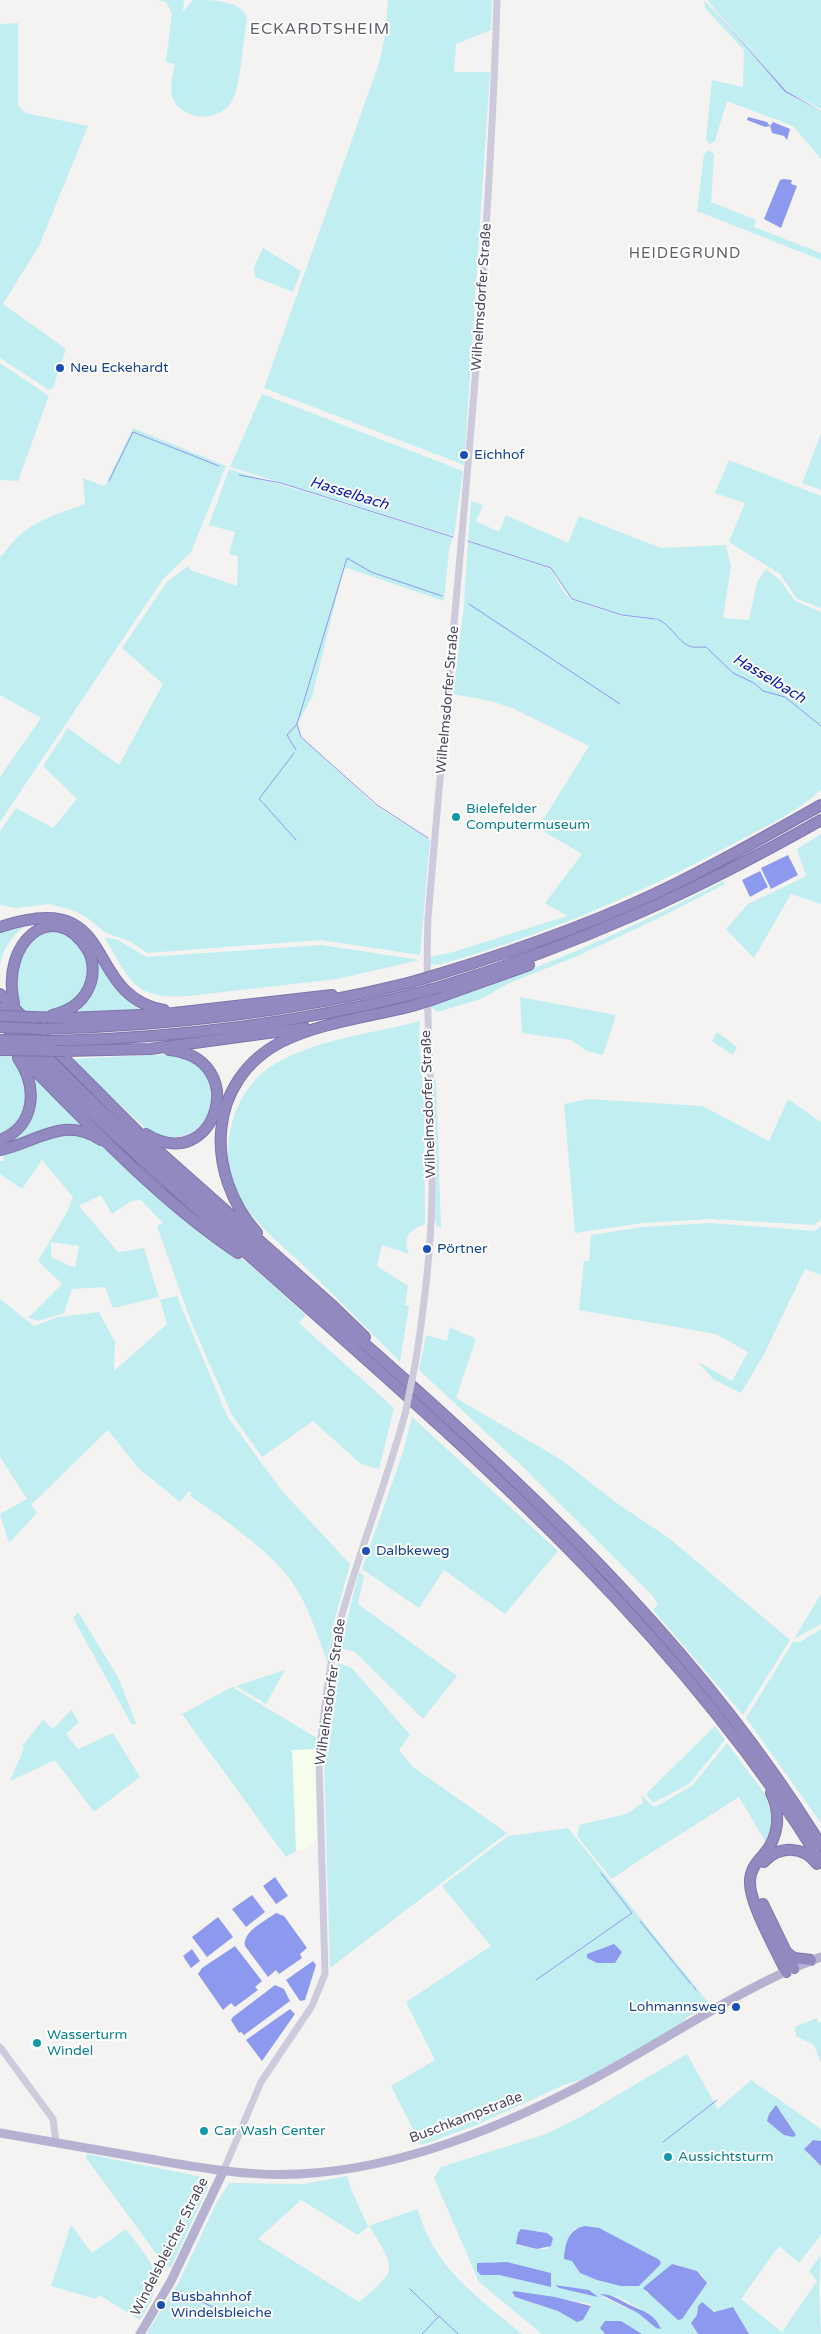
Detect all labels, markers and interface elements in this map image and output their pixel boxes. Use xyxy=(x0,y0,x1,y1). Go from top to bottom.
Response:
district label: ECKARDTSHEIM xyxy=(248,20,392,40)
street label: Wilhelmsdorfer Straße xyxy=(468,222,496,372)
district label: HEIDEGRUND xyxy=(627,245,743,263)
place label: Neu Eckehardt xyxy=(70,360,168,376)
marker: Neu Eckehardt xyxy=(54,362,66,374)
place label: Eichhof xyxy=(474,447,525,463)
marker: Eichhof xyxy=(458,449,470,461)
water label: Hasselbach xyxy=(307,473,391,515)
street label: Wilhelmsdorfer Straße xyxy=(433,625,463,775)
water label: Hasselbach xyxy=(729,650,809,708)
place label: Bielefelder Computermuseum xyxy=(466,801,590,834)
marker: Bielefelder Computermuseum xyxy=(450,811,462,823)
street label: Wilhelmsdorfer Straße xyxy=(418,1030,440,1178)
place label: Pörtner xyxy=(437,1241,487,1257)
marker: Pörtner xyxy=(421,1243,433,1255)
place label: Dalbkeweg xyxy=(376,1543,450,1559)
marker: Dalbkeweg xyxy=(360,1545,372,1557)
street label: Wilhelmsdorfer Straße xyxy=(312,1617,350,1767)
place label: Lohmannsweg xyxy=(629,1999,726,2015)
marker: Lohmannsweg xyxy=(730,2001,742,2013)
place label: Wasserturm Windel xyxy=(47,2027,127,2060)
marker: Wasserturm Windel xyxy=(31,2037,43,2049)
street label: Buschkampstraße xyxy=(407,2089,525,2147)
place label: Car Wash Center xyxy=(214,2123,325,2139)
marker: Car Wash Center xyxy=(198,2125,210,2137)
place label: Aussichtsturm xyxy=(678,2149,774,2165)
marker: Aussichtsturm xyxy=(662,2151,674,2163)
street label: Windelsbleicher Straße xyxy=(128,2175,212,2319)
place label: Busbahnhof Windelsbleiche xyxy=(171,2289,272,2322)
marker: Busbahnhof Windelsbleiche xyxy=(155,2299,167,2311)

